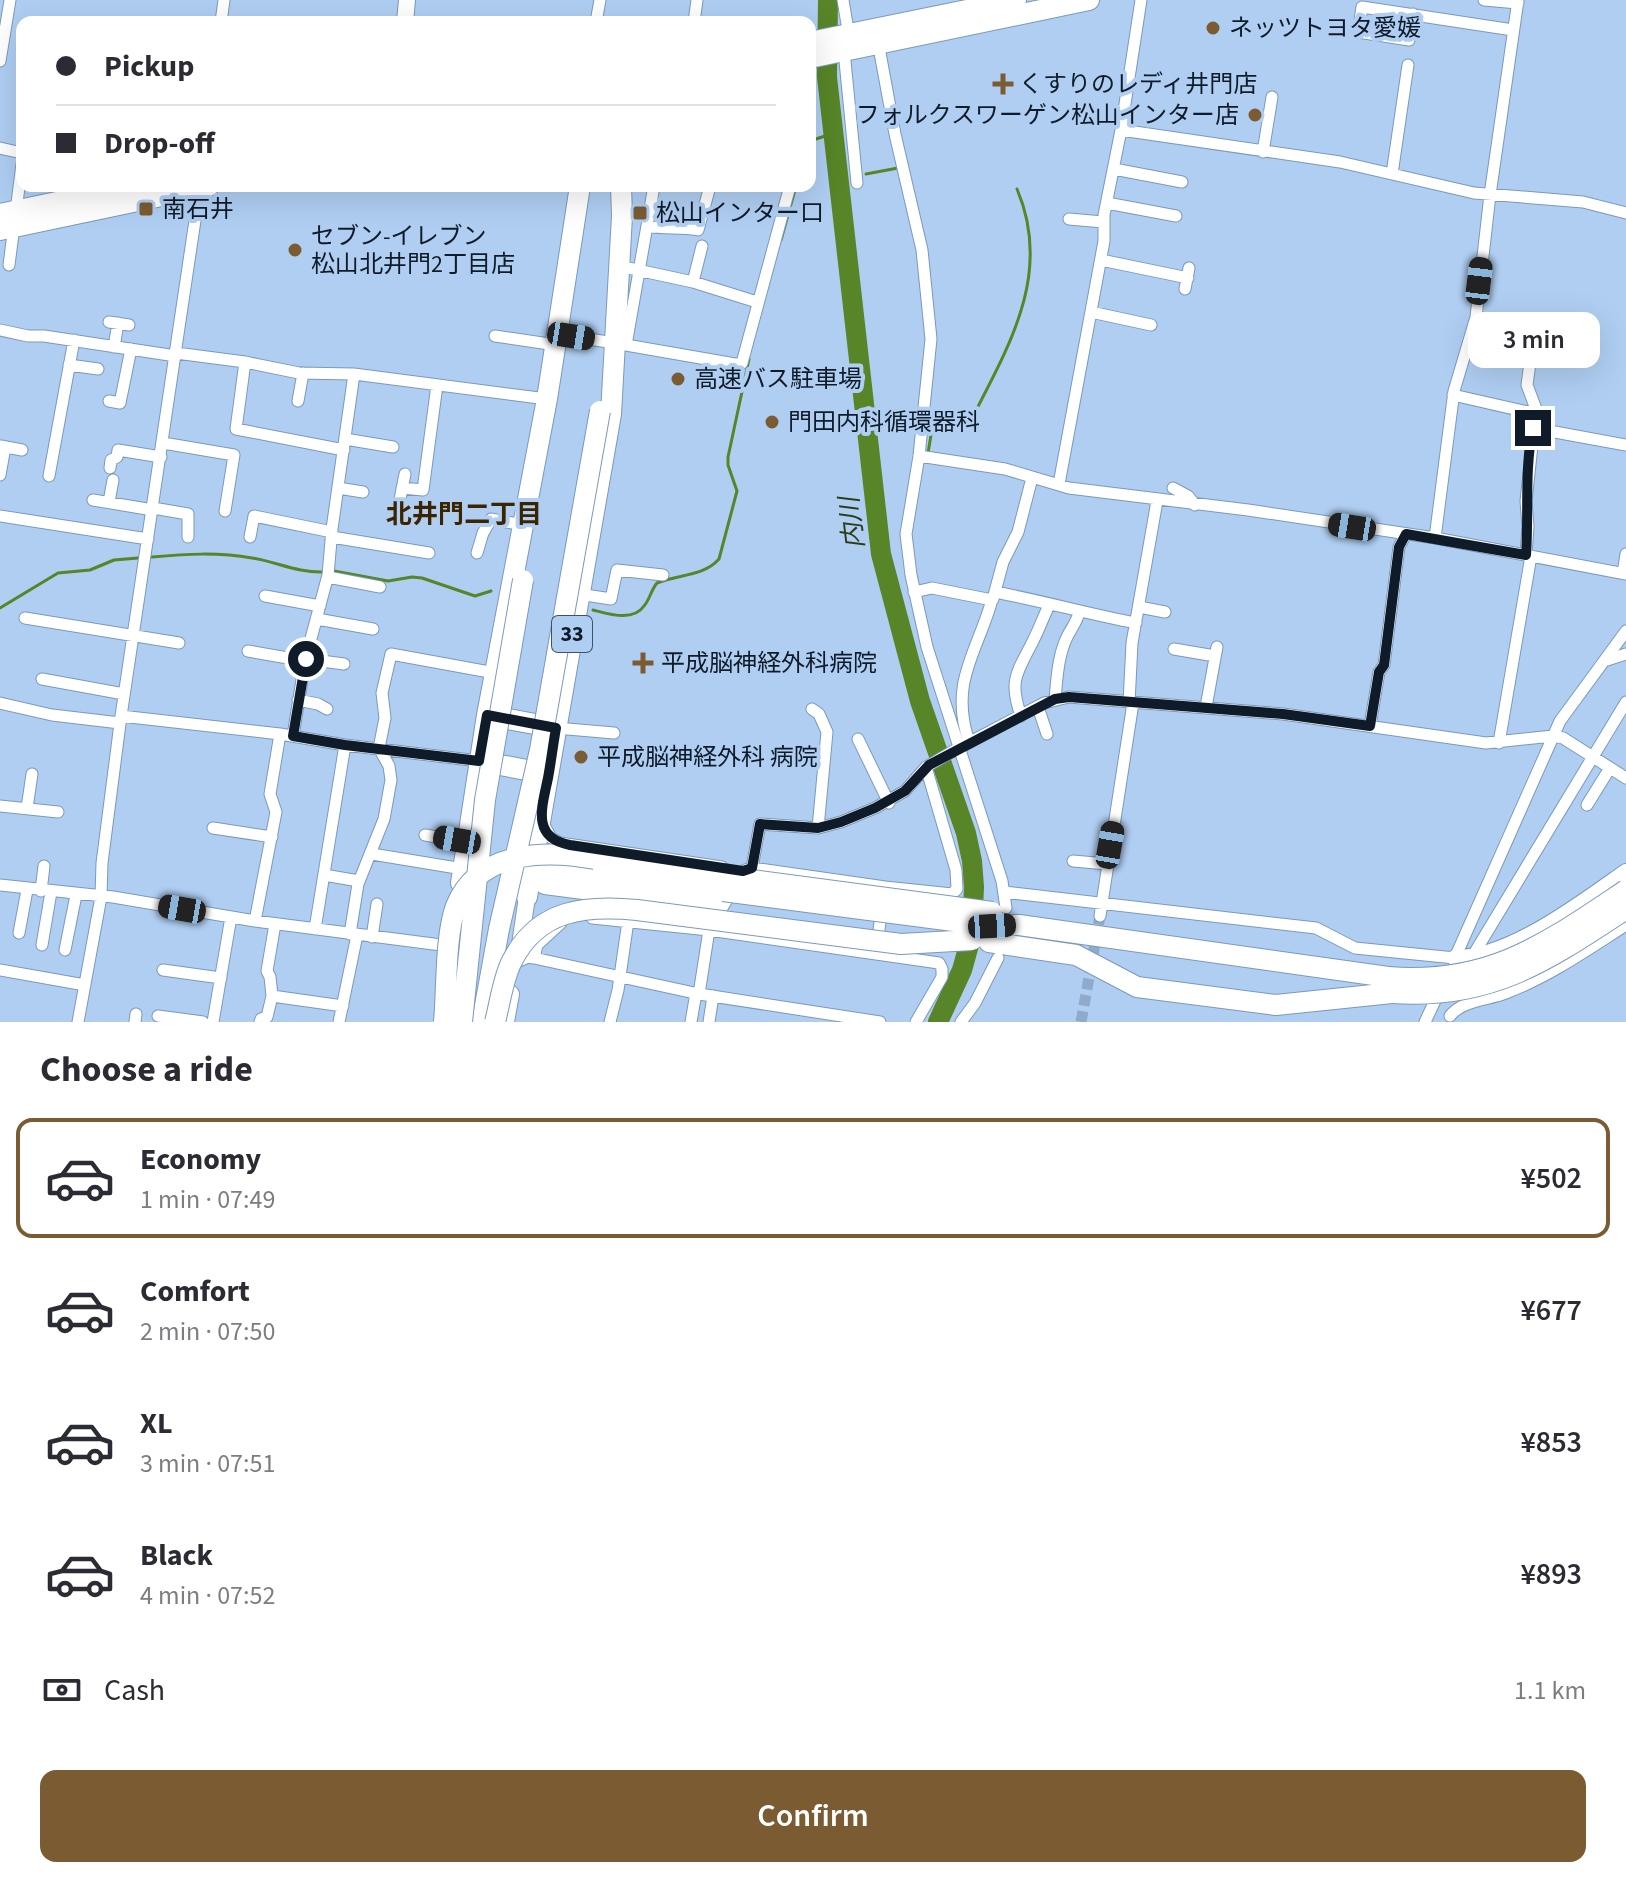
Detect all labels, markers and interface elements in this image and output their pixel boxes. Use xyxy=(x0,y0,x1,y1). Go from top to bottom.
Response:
place label: ネッツトヨタ愛媛 xyxy=(1229,11,1421,46)
marker: ネッツトヨタ愛媛 xyxy=(1204,19,1222,37)
text: Pickup xyxy=(104,45,194,88)
place label: くすりのレディ井門店 xyxy=(1019,67,1257,102)
marker: くすりのレディ井門店 xyxy=(994,75,1012,93)
place label: フォルクスワーゲン松山インター店 xyxy=(856,98,1239,133)
marker: フォルクスワーゲン松山インター店 xyxy=(1246,106,1264,124)
text: Drop-off xyxy=(104,122,215,165)
place label: 南石井 xyxy=(162,192,234,227)
place label: 松山インター口 xyxy=(656,196,824,231)
marker: 南石井 xyxy=(137,200,155,218)
marker: 松山インター口 xyxy=(631,204,649,222)
place label: セブン-イレブン 松山北井門2丁目店 xyxy=(311,219,515,282)
marker: セブン-イレブン 松山北井門2丁目店 xyxy=(286,241,304,259)
car xyxy=(1464,256,1494,306)
callout: 3 min xyxy=(1467,312,1599,368)
car xyxy=(545,320,597,352)
text: 3 min xyxy=(1503,321,1565,358)
place label: 高速バス駐車場 xyxy=(694,362,862,397)
marker: 高速バス駐車場 xyxy=(669,370,687,388)
place label: 門田内科循環器科 xyxy=(788,405,980,440)
route end xyxy=(1515,410,1551,446)
marker: 門田内科循環器科 xyxy=(763,413,781,431)
water label: 内川 xyxy=(830,492,874,551)
district label: 北井門二丁目 xyxy=(386,496,542,533)
car xyxy=(1326,511,1378,543)
road number: 33 xyxy=(552,616,592,652)
route start xyxy=(288,641,324,677)
place label: 平成脳神経外科病院 xyxy=(661,646,877,681)
marker: 平成脳神経外科病院 xyxy=(632,652,654,674)
place label: 平成脳神経外科 病院 xyxy=(597,740,818,775)
marker: 平成脳神経外科 病院 xyxy=(572,748,590,766)
car xyxy=(1094,819,1126,871)
car xyxy=(431,824,483,856)
car xyxy=(156,893,208,925)
car xyxy=(967,913,1017,939)
text: Choose a ride xyxy=(40,1044,253,1095)
text: Economy xyxy=(140,1138,261,1181)
icon: car xyxy=(44,1142,116,1214)
text: ¥502 xyxy=(1520,1157,1582,1200)
text: 1 min · 07:49 xyxy=(140,1181,275,1218)
text: Comfort xyxy=(140,1270,250,1313)
icon: car xyxy=(44,1274,116,1346)
text: ¥677 xyxy=(1520,1289,1582,1332)
text: 2 min · 07:50 xyxy=(140,1313,275,1350)
text: XL xyxy=(140,1402,173,1445)
icon: car xyxy=(44,1406,116,1478)
text: ¥853 xyxy=(1520,1421,1582,1464)
text: 3 min · 07:51 xyxy=(140,1445,275,1482)
text: Black xyxy=(140,1534,213,1577)
icon: car xyxy=(44,1538,116,1610)
text: ¥893 xyxy=(1520,1553,1582,1596)
text: 4 min · 07:52 xyxy=(140,1577,275,1614)
icon: cash xyxy=(40,1668,84,1712)
text: Cash xyxy=(104,1669,165,1712)
text: 1.1 km xyxy=(1514,1672,1586,1709)
button: Confirm xyxy=(40,1770,1586,1862)

